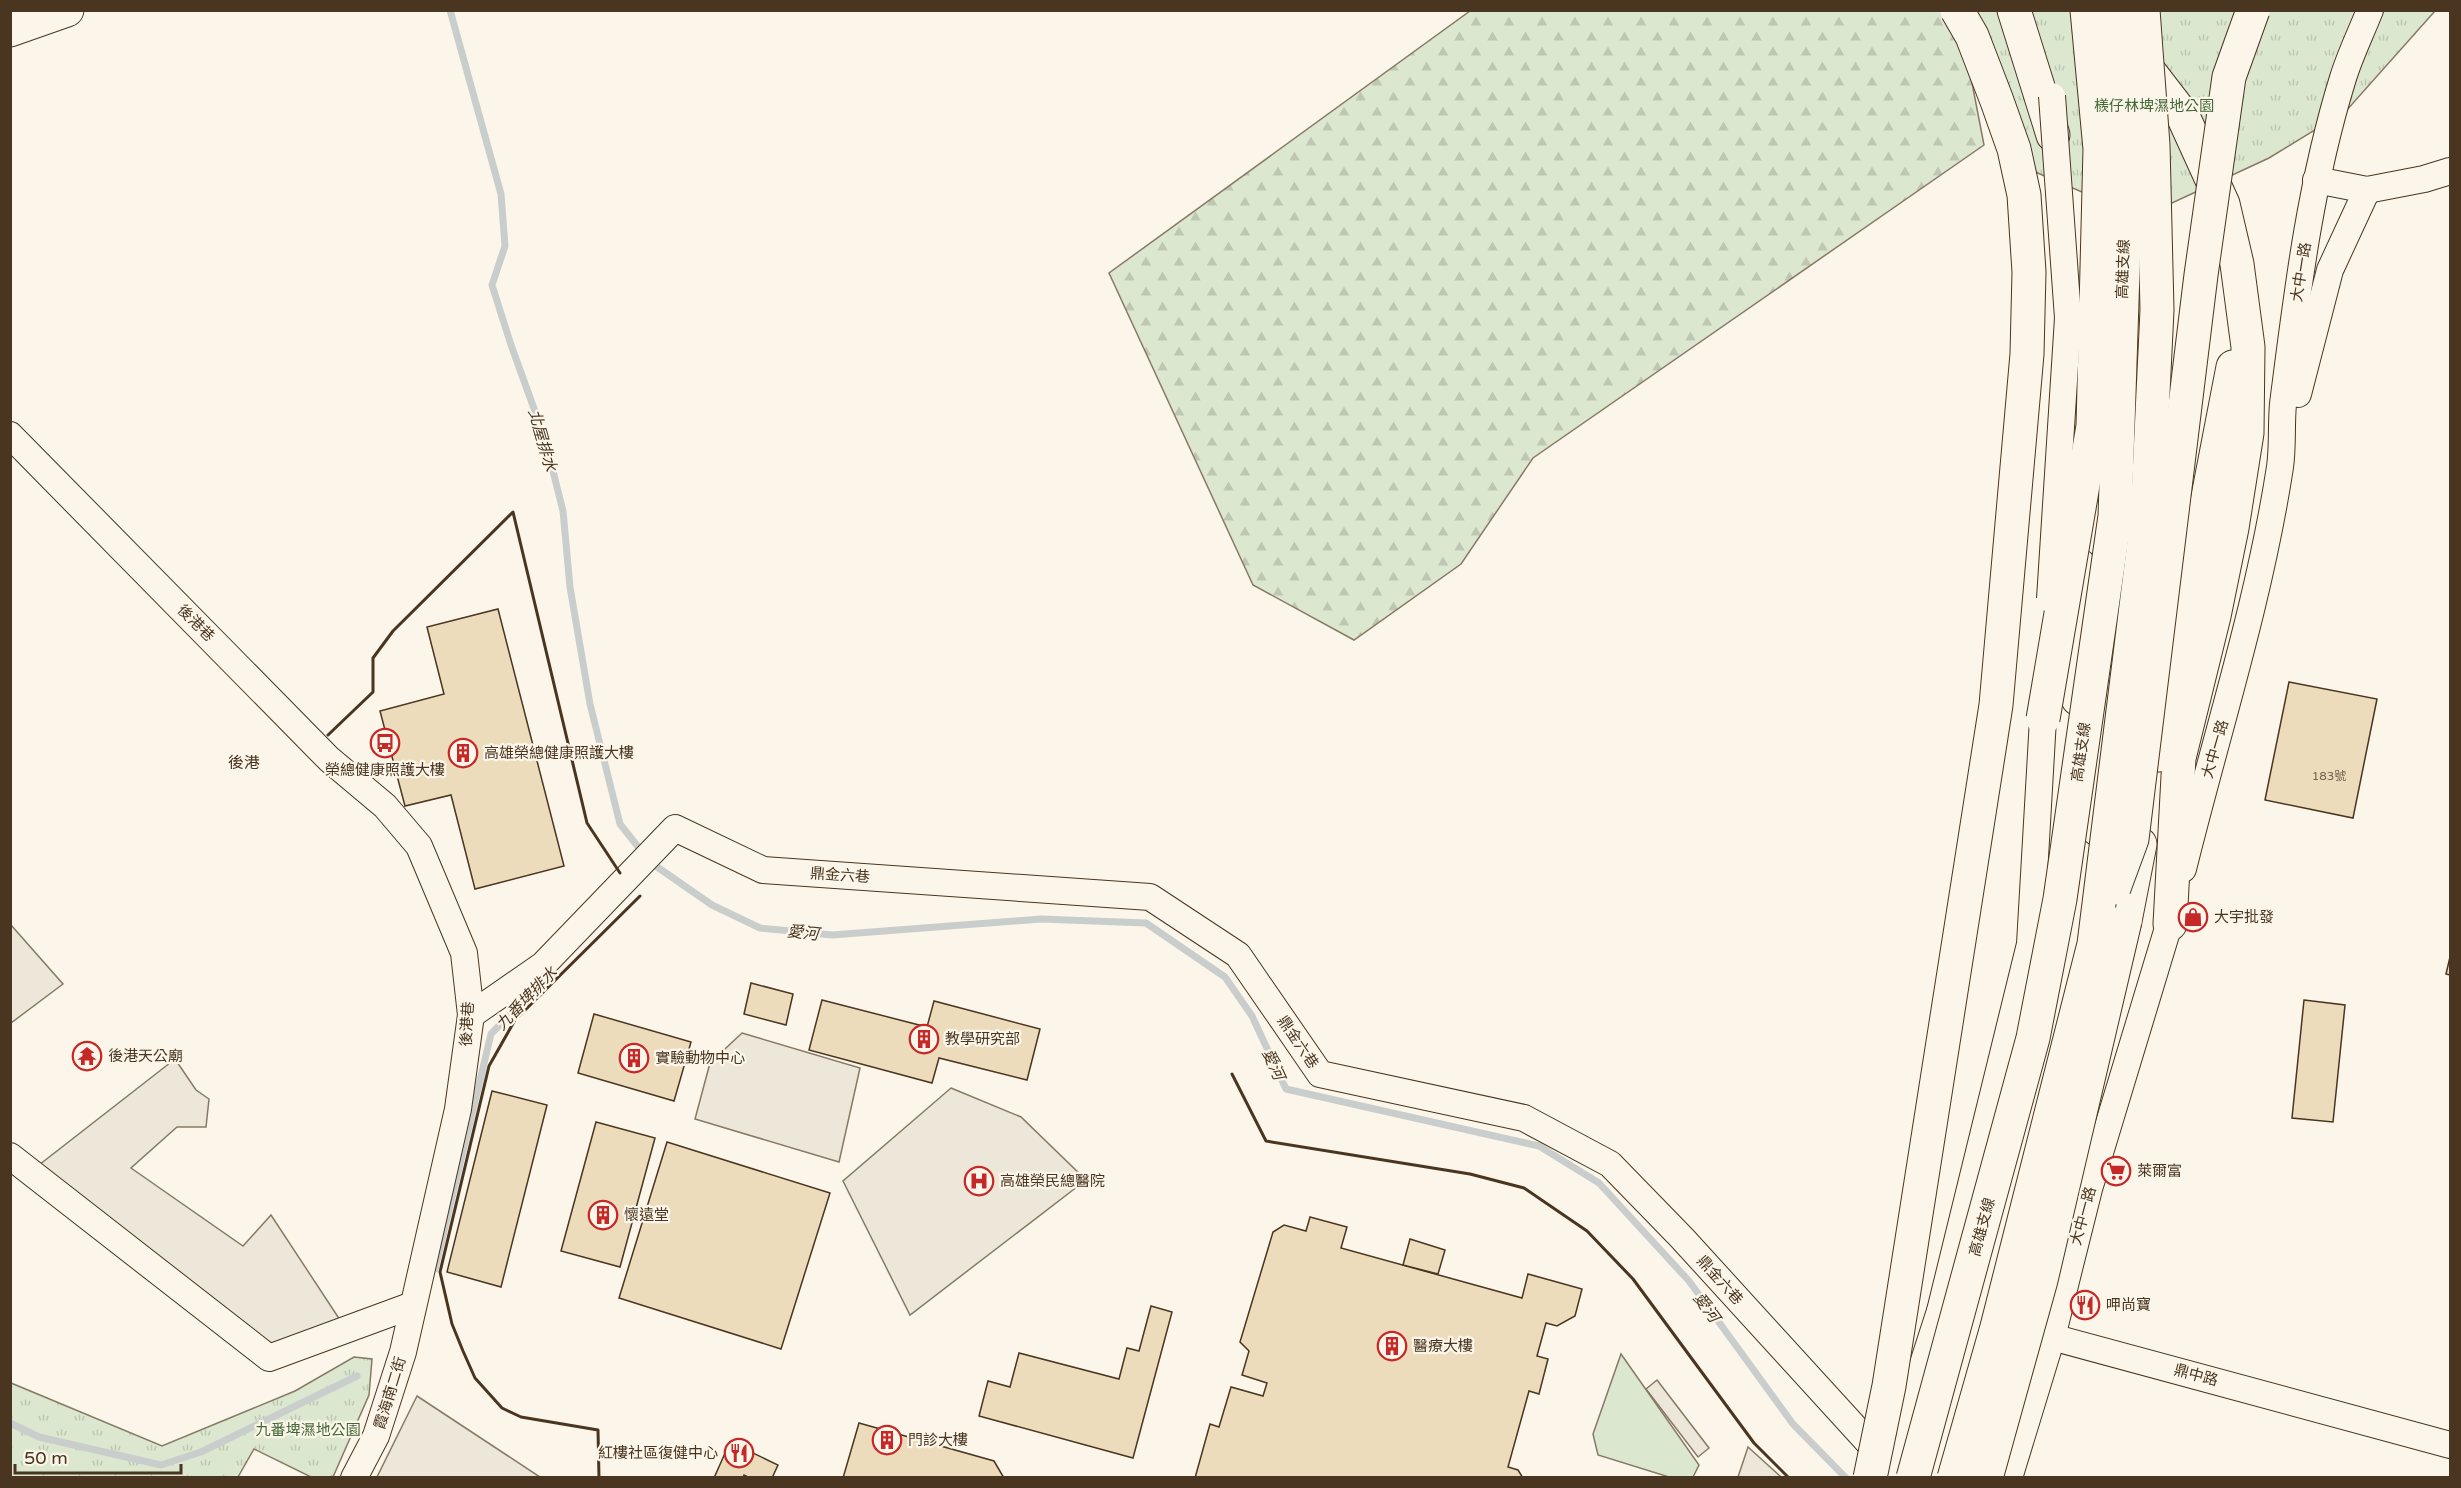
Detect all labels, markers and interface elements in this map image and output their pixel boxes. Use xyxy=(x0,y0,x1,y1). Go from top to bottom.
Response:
park label: 檨仔林埤濕地公園 xyxy=(2094,97,2214,115)
street label: 高雄支線 xyxy=(2113,239,2133,299)
street label: 大中一路 xyxy=(2287,241,2315,303)
water label: 北屋排水 xyxy=(524,407,561,475)
street label: 後港巷 xyxy=(174,601,218,645)
street label: 大中一路 xyxy=(2198,718,2232,780)
street label: 高雄支線 xyxy=(2068,721,2094,783)
bus stop icon: 榮總健康照護大樓 xyxy=(369,727,401,759)
building icon: 高雄榮總健康照護大樓 xyxy=(447,737,479,769)
place label: 高雄榮總健康照護大樓 xyxy=(484,744,634,762)
district label: 後港 xyxy=(228,753,260,773)
place label: 榮總健康照護大樓 xyxy=(325,761,445,779)
house number: 183號 xyxy=(2312,769,2346,783)
street label: 鼎金六巷 xyxy=(809,864,871,886)
shop icon: 大宇批發 xyxy=(2177,901,2209,933)
place label: 大宇批發 xyxy=(2214,908,2274,926)
water label: 愛河 xyxy=(786,921,823,945)
water label: 九番埤排水 xyxy=(492,962,562,1034)
street label: 後港巷 xyxy=(457,1001,477,1047)
street label: 鼎金六巷 xyxy=(1274,1012,1322,1072)
building icon: 教學研究部 xyxy=(908,1023,940,1055)
place label: 教學研究部 xyxy=(945,1030,1020,1048)
temple icon: 後港天公廟 xyxy=(71,1040,103,1072)
building icon: 實驗動物中心 xyxy=(618,1042,650,1074)
water label: 愛河 xyxy=(1257,1046,1290,1086)
place label: 後港天公廟 xyxy=(108,1047,183,1065)
place label: 實驗動物中心 xyxy=(655,1049,745,1067)
supermarket icon: 萊爾富 xyxy=(2100,1155,2132,1187)
place label: 萊爾富 xyxy=(2137,1162,2182,1180)
hospital icon: 高雄榮民總醫院 xyxy=(963,1165,995,1197)
place label: 高雄榮民總醫院 xyxy=(1000,1172,1105,1190)
street label: 大中一路 xyxy=(2067,1185,2099,1247)
street label: 高雄支線 xyxy=(1966,1196,1998,1258)
building icon: 懷遠堂 xyxy=(587,1199,619,1231)
place label: 懷遠堂 xyxy=(624,1206,669,1224)
street label: 鼎金六巷 xyxy=(1693,1252,1747,1308)
water label: 愛河 xyxy=(1689,1289,1725,1329)
restaurant icon: 呷尚寶 xyxy=(2069,1289,2101,1321)
place label: 呷尚寶 xyxy=(2106,1296,2151,1314)
building icon: 醫療大樓 xyxy=(1376,1330,1408,1362)
place label: 醫療大樓 xyxy=(1413,1337,1473,1355)
street label: 霞海南二街 xyxy=(370,1354,410,1432)
street label: 鼎中路 xyxy=(2172,1360,2220,1390)
park label: 九番埤濕地公園 xyxy=(255,1421,361,1439)
building icon: 門診大樓 xyxy=(871,1424,903,1456)
place label: 門診大樓 xyxy=(908,1431,968,1449)
scale bar xyxy=(15,1437,182,1475)
restaurant icon: 紅樓社區復健中心 xyxy=(723,1437,755,1469)
place label: 紅樓社區復健中心 xyxy=(598,1444,718,1462)
text: 50 m xyxy=(24,1447,68,1469)

